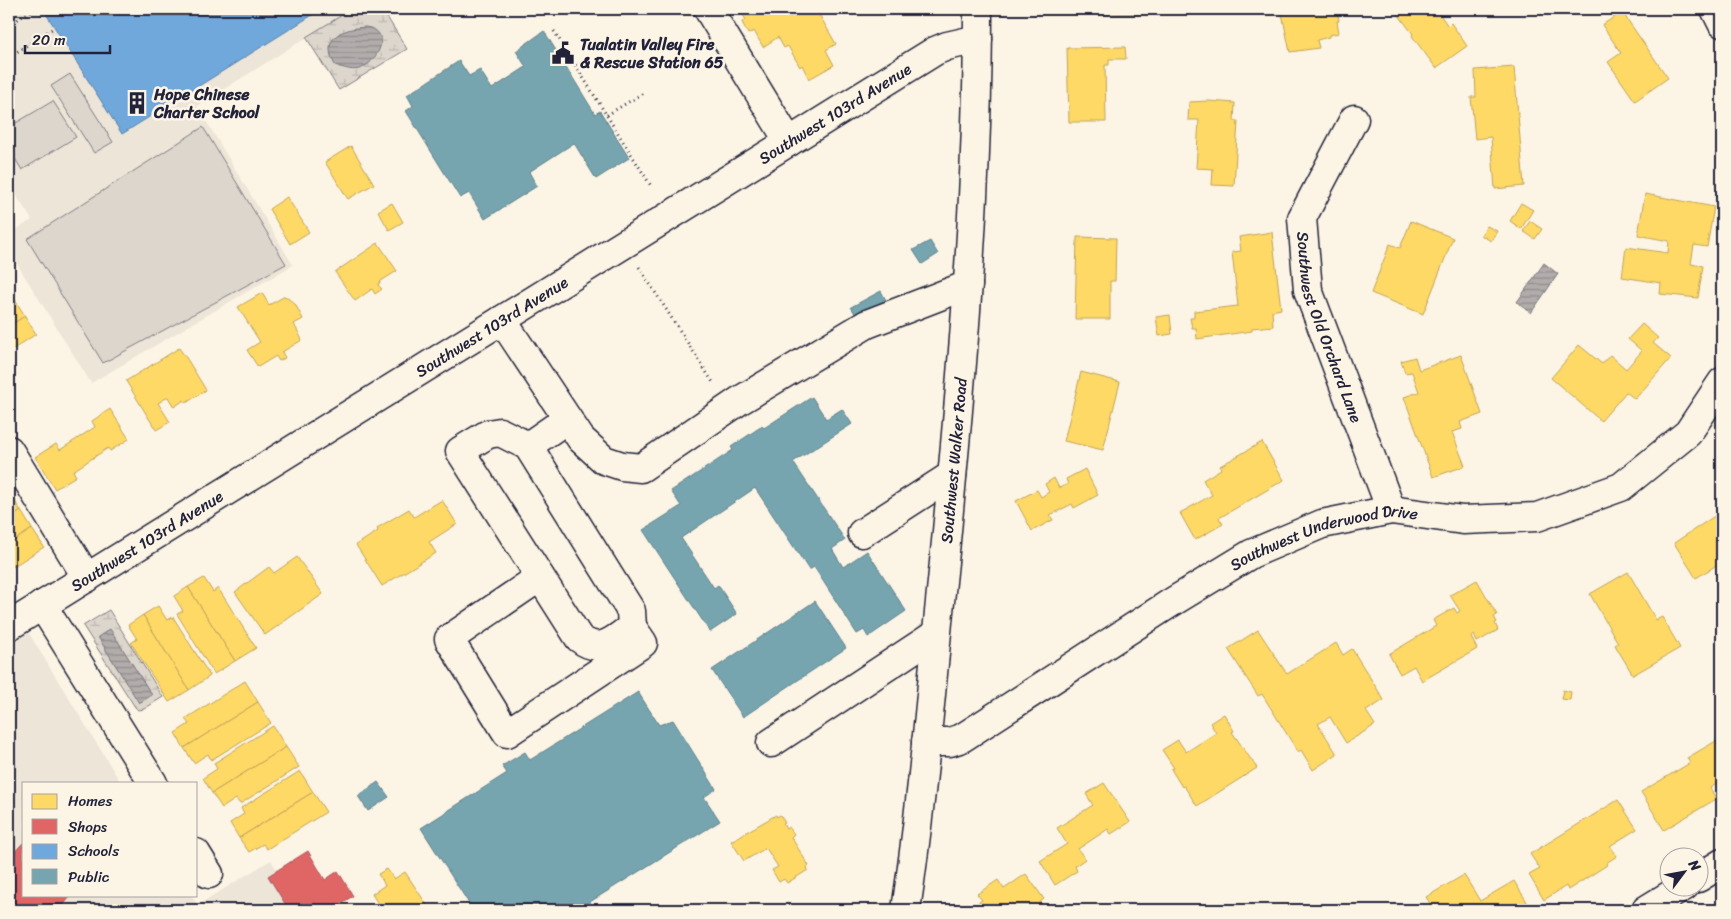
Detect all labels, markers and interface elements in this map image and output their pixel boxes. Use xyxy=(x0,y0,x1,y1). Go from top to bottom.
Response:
scale bar xyxy=(25,22,110,54)
text: 20 m xyxy=(32,27,66,53)
place label: Tualatin Valley Fire & Rescue Station 65 xyxy=(580,30,724,77)
public building icon: Tualatin Valley Fire & Rescue Station 65 xyxy=(550,40,576,66)
street label: Southwest 103rd Avenue xyxy=(753,55,918,172)
place label: Hope Chinese Charter School xyxy=(153,80,261,127)
building icon: Hope Chinese Charter School xyxy=(124,90,150,116)
street label: Southwest Old Orchard Lane xyxy=(1288,230,1371,427)
street label: Southwest 103rd Avenue xyxy=(410,268,574,385)
street label: Southwest Walker Road xyxy=(932,375,976,545)
street label: Southwest 103rd Avenue xyxy=(65,482,229,600)
street label: Southwest Underwood Drive xyxy=(1224,496,1420,579)
legend xyxy=(22,782,198,896)
text: Homes xyxy=(68,788,112,814)
text: Shops xyxy=(68,814,108,840)
text: Schools xyxy=(68,838,119,864)
north arrow xyxy=(1658,846,1708,896)
text: N xyxy=(1681,854,1708,876)
text: Public xyxy=(68,864,110,890)

